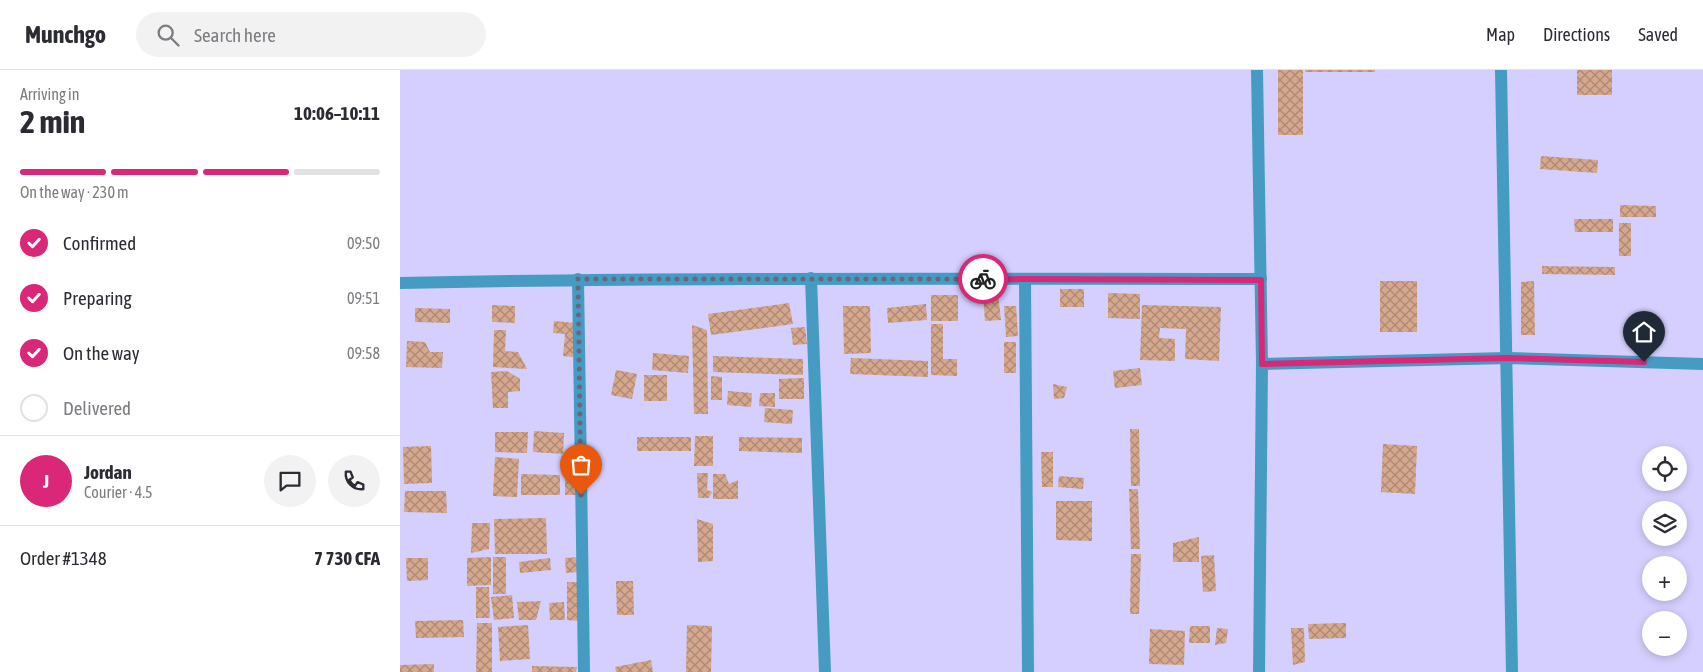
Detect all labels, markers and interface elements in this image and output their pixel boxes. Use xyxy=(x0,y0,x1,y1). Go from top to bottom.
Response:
search box xyxy=(136,12,486,57)
text: Munchgo xyxy=(25,21,106,48)
icon: search xyxy=(154,21,182,49)
text: Search here xyxy=(194,24,276,46)
text: Map xyxy=(1486,24,1515,45)
text: Directions xyxy=(1543,24,1610,45)
text: Saved xyxy=(1638,24,1678,45)
text: Arriving in xyxy=(20,85,80,103)
text: 10:06–10:11 xyxy=(294,102,380,124)
text: 2 min xyxy=(20,103,85,140)
text: On the way · 230 m xyxy=(20,183,129,201)
icon: check xyxy=(20,229,48,257)
text: Confirmed xyxy=(63,232,136,254)
text: 09:50 xyxy=(347,234,380,252)
courier xyxy=(958,254,1008,304)
icon: bike xyxy=(969,265,997,293)
icon: check xyxy=(20,284,48,312)
text: Preparing xyxy=(63,287,132,309)
text: 09:51 xyxy=(347,289,380,307)
pin xyxy=(1623,311,1665,362)
icon: home xyxy=(1630,318,1658,346)
icon: check xyxy=(20,339,48,367)
text: On the way xyxy=(63,342,140,364)
text: 09:58 xyxy=(347,344,380,362)
text: Delivered xyxy=(63,397,131,419)
pin xyxy=(560,444,602,495)
map controls xyxy=(1642,446,1687,656)
button: locate xyxy=(1642,446,1687,491)
icon: bag xyxy=(567,451,595,479)
button: chat xyxy=(264,455,316,507)
button: phone xyxy=(328,455,380,507)
text: Jordan xyxy=(84,461,132,483)
text: J xyxy=(43,470,49,492)
text: Courier · 4.5 xyxy=(84,483,153,501)
button: layers xyxy=(1642,501,1687,546)
text: Order #1348 xyxy=(20,547,107,569)
text: 7 730 CFA xyxy=(314,547,380,569)
button: + xyxy=(1642,556,1687,601)
button: − xyxy=(1642,611,1687,656)

